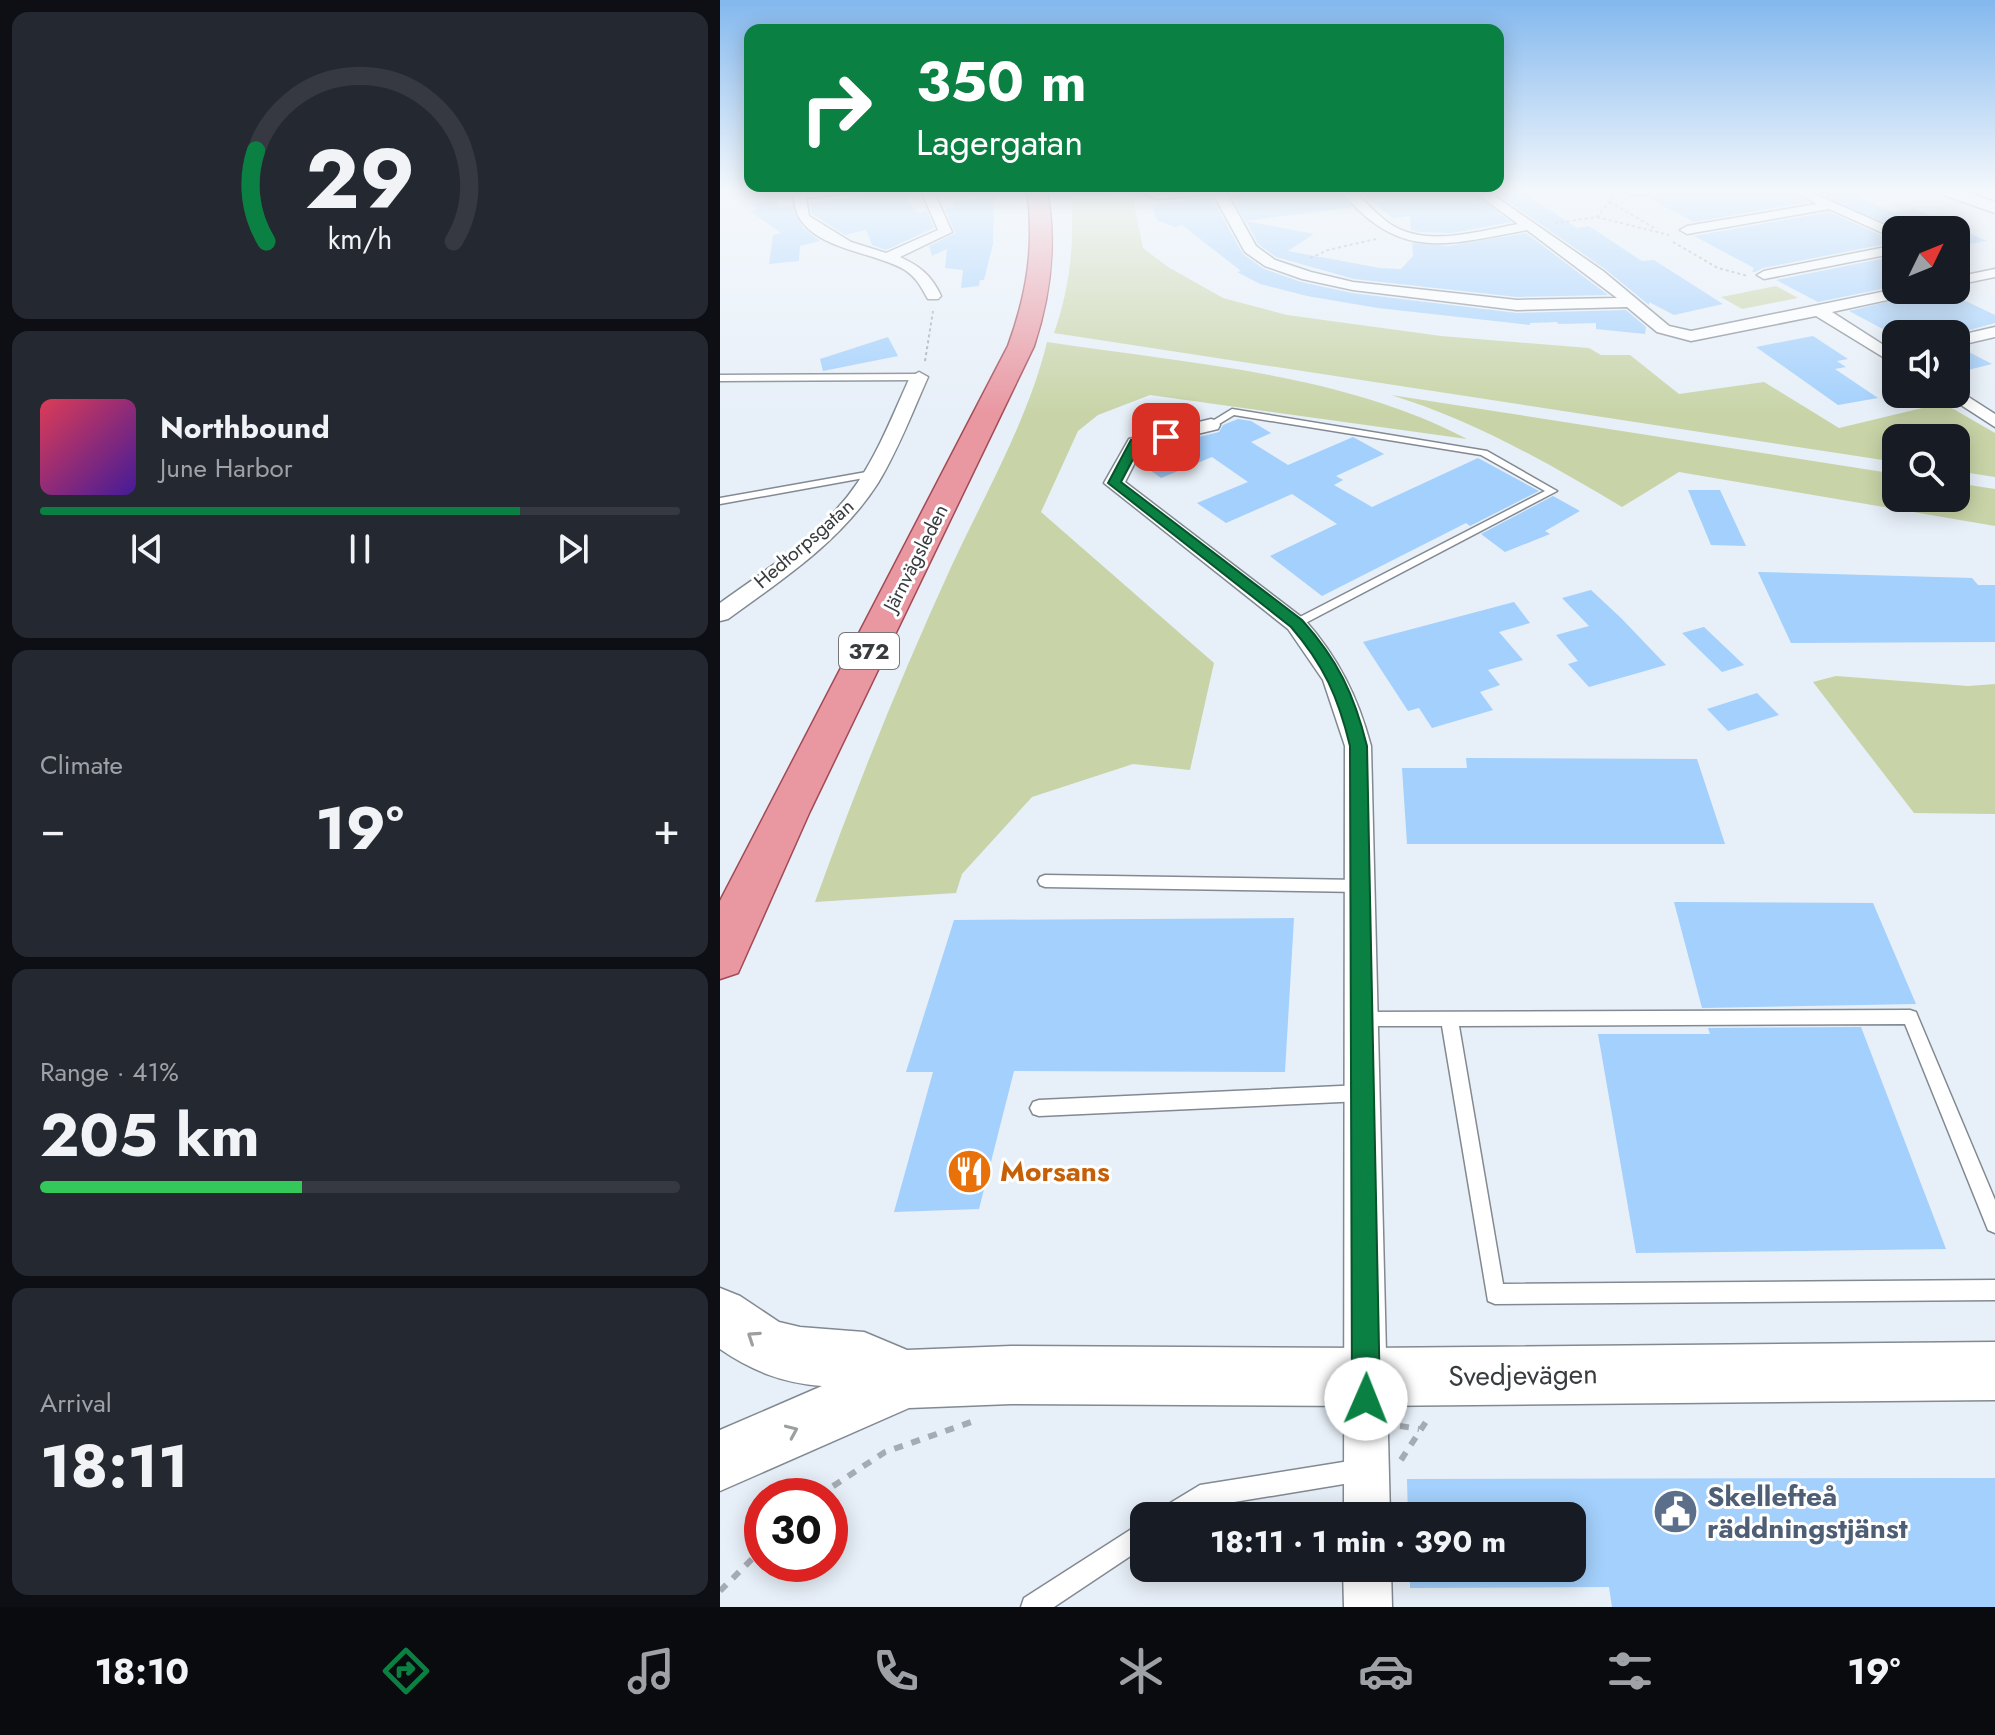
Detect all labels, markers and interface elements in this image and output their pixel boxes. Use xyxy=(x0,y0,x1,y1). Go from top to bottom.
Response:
text: 350 m xyxy=(916,41,1087,122)
icon: right xyxy=(784,56,888,160)
text: Lagergatan xyxy=(916,116,1083,168)
text: 29 xyxy=(305,118,415,238)
north arrow xyxy=(1882,216,1970,304)
map controls xyxy=(1882,216,1970,512)
text: km/h xyxy=(328,218,392,260)
button: sound xyxy=(1882,320,1970,408)
pin xyxy=(1132,403,1200,471)
text: Northbound xyxy=(160,406,330,449)
icon: arrive xyxy=(1144,415,1188,459)
button: search xyxy=(1882,424,1970,512)
text: June Harbor xyxy=(160,449,293,487)
street label: Hedtorpsgatan xyxy=(748,492,860,596)
street label: Järnvägsleden xyxy=(875,499,955,619)
icon: previous xyxy=(125,527,169,571)
icon: pause xyxy=(338,527,382,571)
icon: next xyxy=(551,527,595,571)
road number: 372 xyxy=(839,633,899,669)
text: Climate xyxy=(40,746,123,784)
text: 19° xyxy=(315,785,404,872)
text: − xyxy=(40,797,66,861)
text: + xyxy=(653,797,680,861)
text: Range · 41% xyxy=(40,1053,179,1091)
text: 205 km xyxy=(40,1092,260,1179)
restaurant icon: Morsans xyxy=(945,1147,993,1195)
place label: Morsans xyxy=(1000,1151,1110,1192)
one-way arrow xyxy=(747,1332,762,1347)
street label: Svedjevägen xyxy=(1448,1353,1598,1397)
position arrow xyxy=(1324,1357,1408,1441)
text: Arrival xyxy=(40,1384,112,1422)
text: 18:11 xyxy=(40,1423,189,1510)
one-way arrow xyxy=(784,1425,798,1441)
place label: Skellefteå räddningstjänst xyxy=(1707,1476,1908,1549)
speed limit sign: 30 xyxy=(744,1478,848,1582)
public building icon: Skellefteå räddningstjänst xyxy=(1652,1488,1700,1536)
text: 18:11 · 1 min · 390 m xyxy=(1210,1520,1506,1563)
icon: directions xyxy=(378,1643,434,1699)
icon: music xyxy=(623,1643,679,1699)
icon: phone xyxy=(868,1643,924,1699)
icon: climate xyxy=(1113,1643,1169,1699)
icon: car xyxy=(1358,1643,1414,1699)
icon: filters xyxy=(1602,1643,1658,1699)
text: 18:10 xyxy=(94,1645,189,1697)
text: 19° xyxy=(1847,1645,1900,1697)

